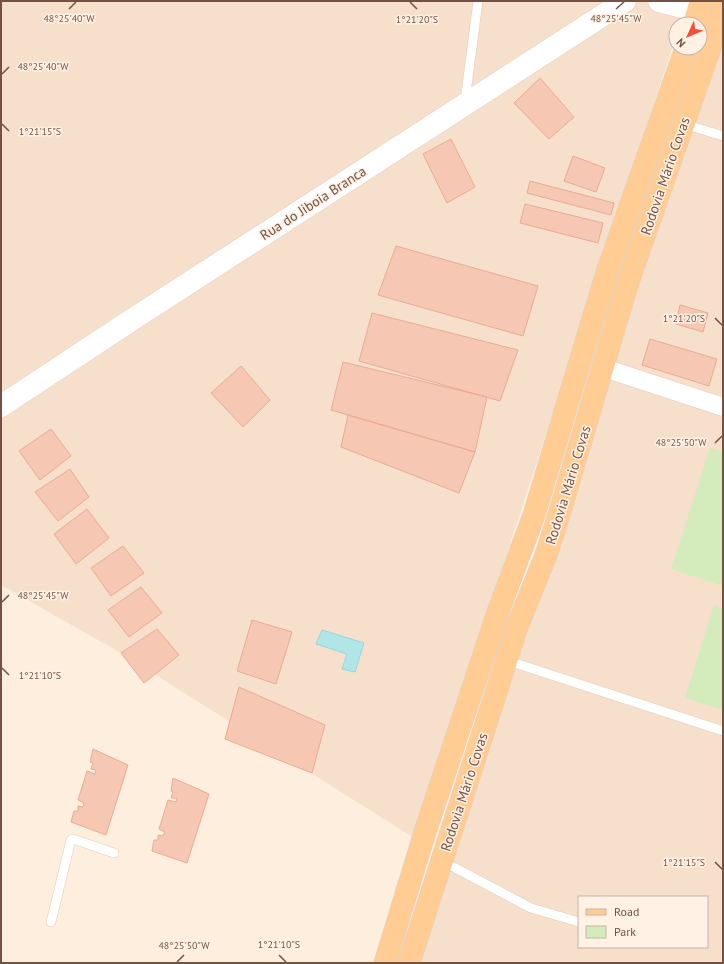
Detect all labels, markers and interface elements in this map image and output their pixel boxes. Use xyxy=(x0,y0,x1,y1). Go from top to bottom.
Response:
text: 48°25'40"W xyxy=(43,12,95,25)
text: 48°25'45"W xyxy=(590,12,642,25)
text: 1°21'20"S xyxy=(396,13,438,26)
north arrow xyxy=(668,16,708,56)
text: N xyxy=(673,35,688,50)
text: 48°25'40"W xyxy=(17,60,69,73)
street label: Rodovia Mário Covas xyxy=(636,115,694,237)
text: 1°21'15"S xyxy=(19,125,61,138)
street label: Rua do Jiboia Branca xyxy=(256,162,370,244)
text: 1°21'20"S xyxy=(663,312,705,325)
street label: Rodovia Mário Covas xyxy=(541,423,595,547)
text: 48°25'50"W xyxy=(655,436,707,449)
text: 48°25'45"W xyxy=(17,589,69,602)
text: 1°21'10"S xyxy=(19,669,61,682)
street label: Rodovia Mário Covas xyxy=(436,730,492,853)
text: 1°21'15"S xyxy=(663,856,705,869)
legend xyxy=(578,896,708,948)
text: Road xyxy=(614,904,639,919)
text: Park xyxy=(614,924,636,939)
text: 1°21'10"S xyxy=(258,938,300,951)
text: 48°25'50"W xyxy=(158,939,210,952)

